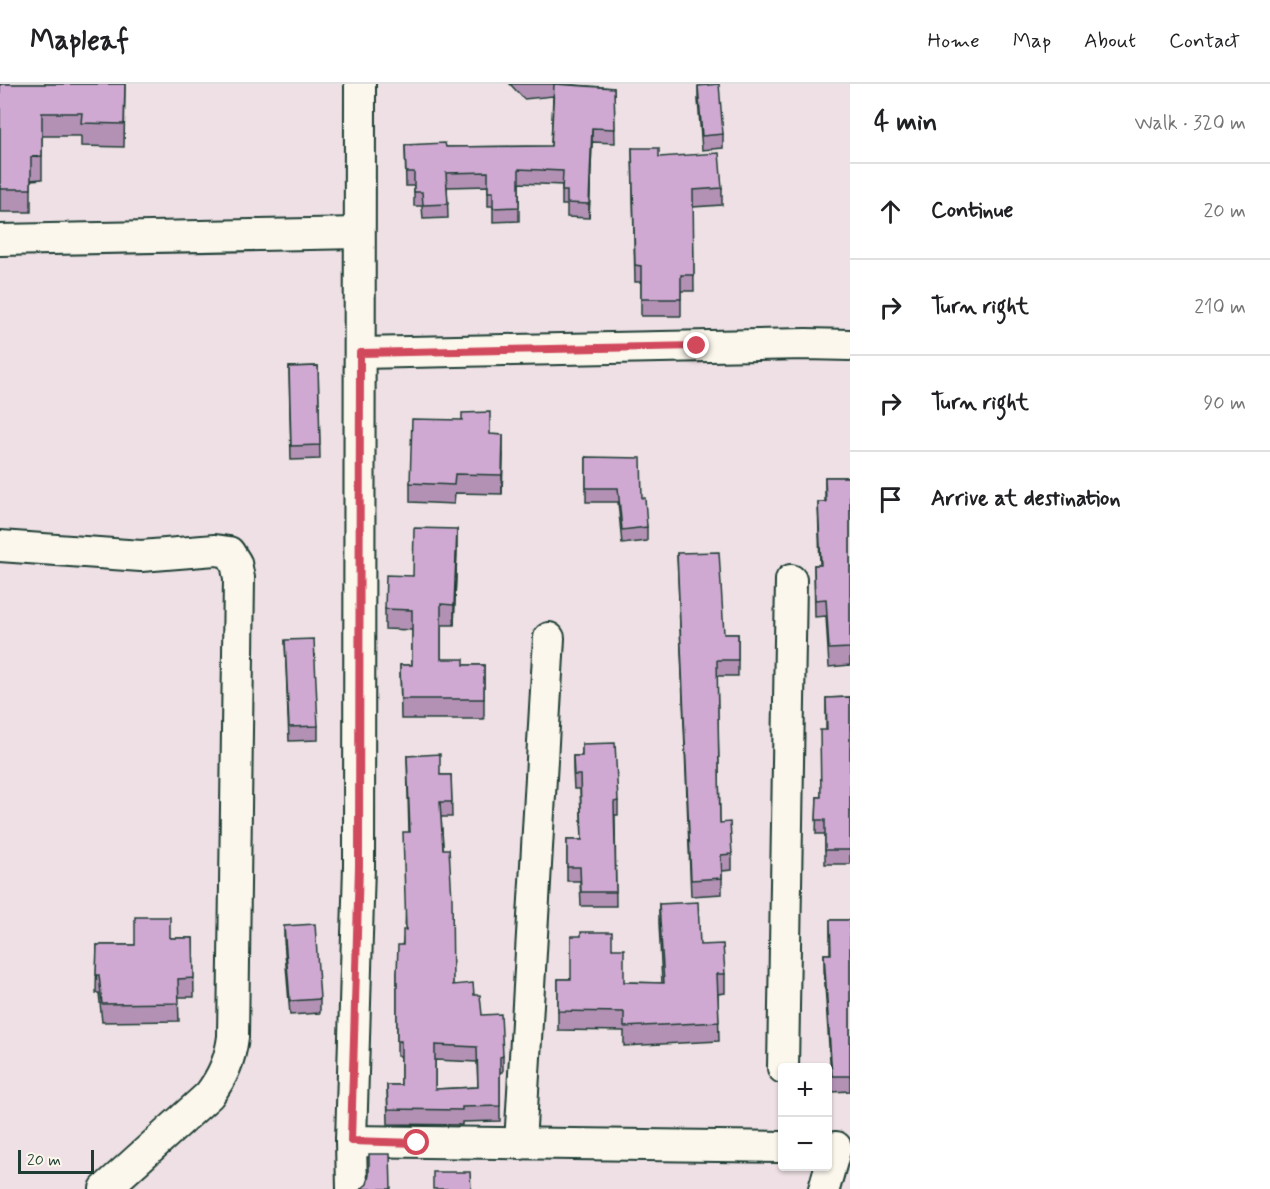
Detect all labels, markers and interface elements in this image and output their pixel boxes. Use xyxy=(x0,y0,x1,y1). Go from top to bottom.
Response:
text: Mapleaf xyxy=(30,23,129,60)
text: Home xyxy=(928,27,980,55)
text: Map xyxy=(1013,27,1051,55)
text: About xyxy=(1084,27,1136,55)
text: Contact xyxy=(1169,27,1240,55)
text: 4 min xyxy=(874,106,937,140)
text: Walk · 320 m xyxy=(1134,110,1246,137)
icon: ahead xyxy=(874,195,907,228)
text: Continue xyxy=(931,197,1013,225)
text: 20 m xyxy=(1203,198,1246,225)
icon: right xyxy=(874,291,907,324)
text: Turn right xyxy=(931,293,1029,321)
text: 210 m xyxy=(1194,294,1246,321)
route end xyxy=(683,332,709,358)
icon: right xyxy=(874,387,907,420)
text: Turn right xyxy=(931,389,1029,417)
text: 90 m xyxy=(1203,390,1246,417)
icon: arrive xyxy=(874,483,907,516)
text: Arrive at destination xyxy=(931,485,1121,513)
map controls xyxy=(778,1063,832,1171)
button: + xyxy=(778,1063,832,1117)
button: − xyxy=(778,1117,832,1171)
route start xyxy=(403,1129,429,1155)
scale bar xyxy=(18,1147,94,1174)
text: 20 m xyxy=(27,1150,61,1171)

